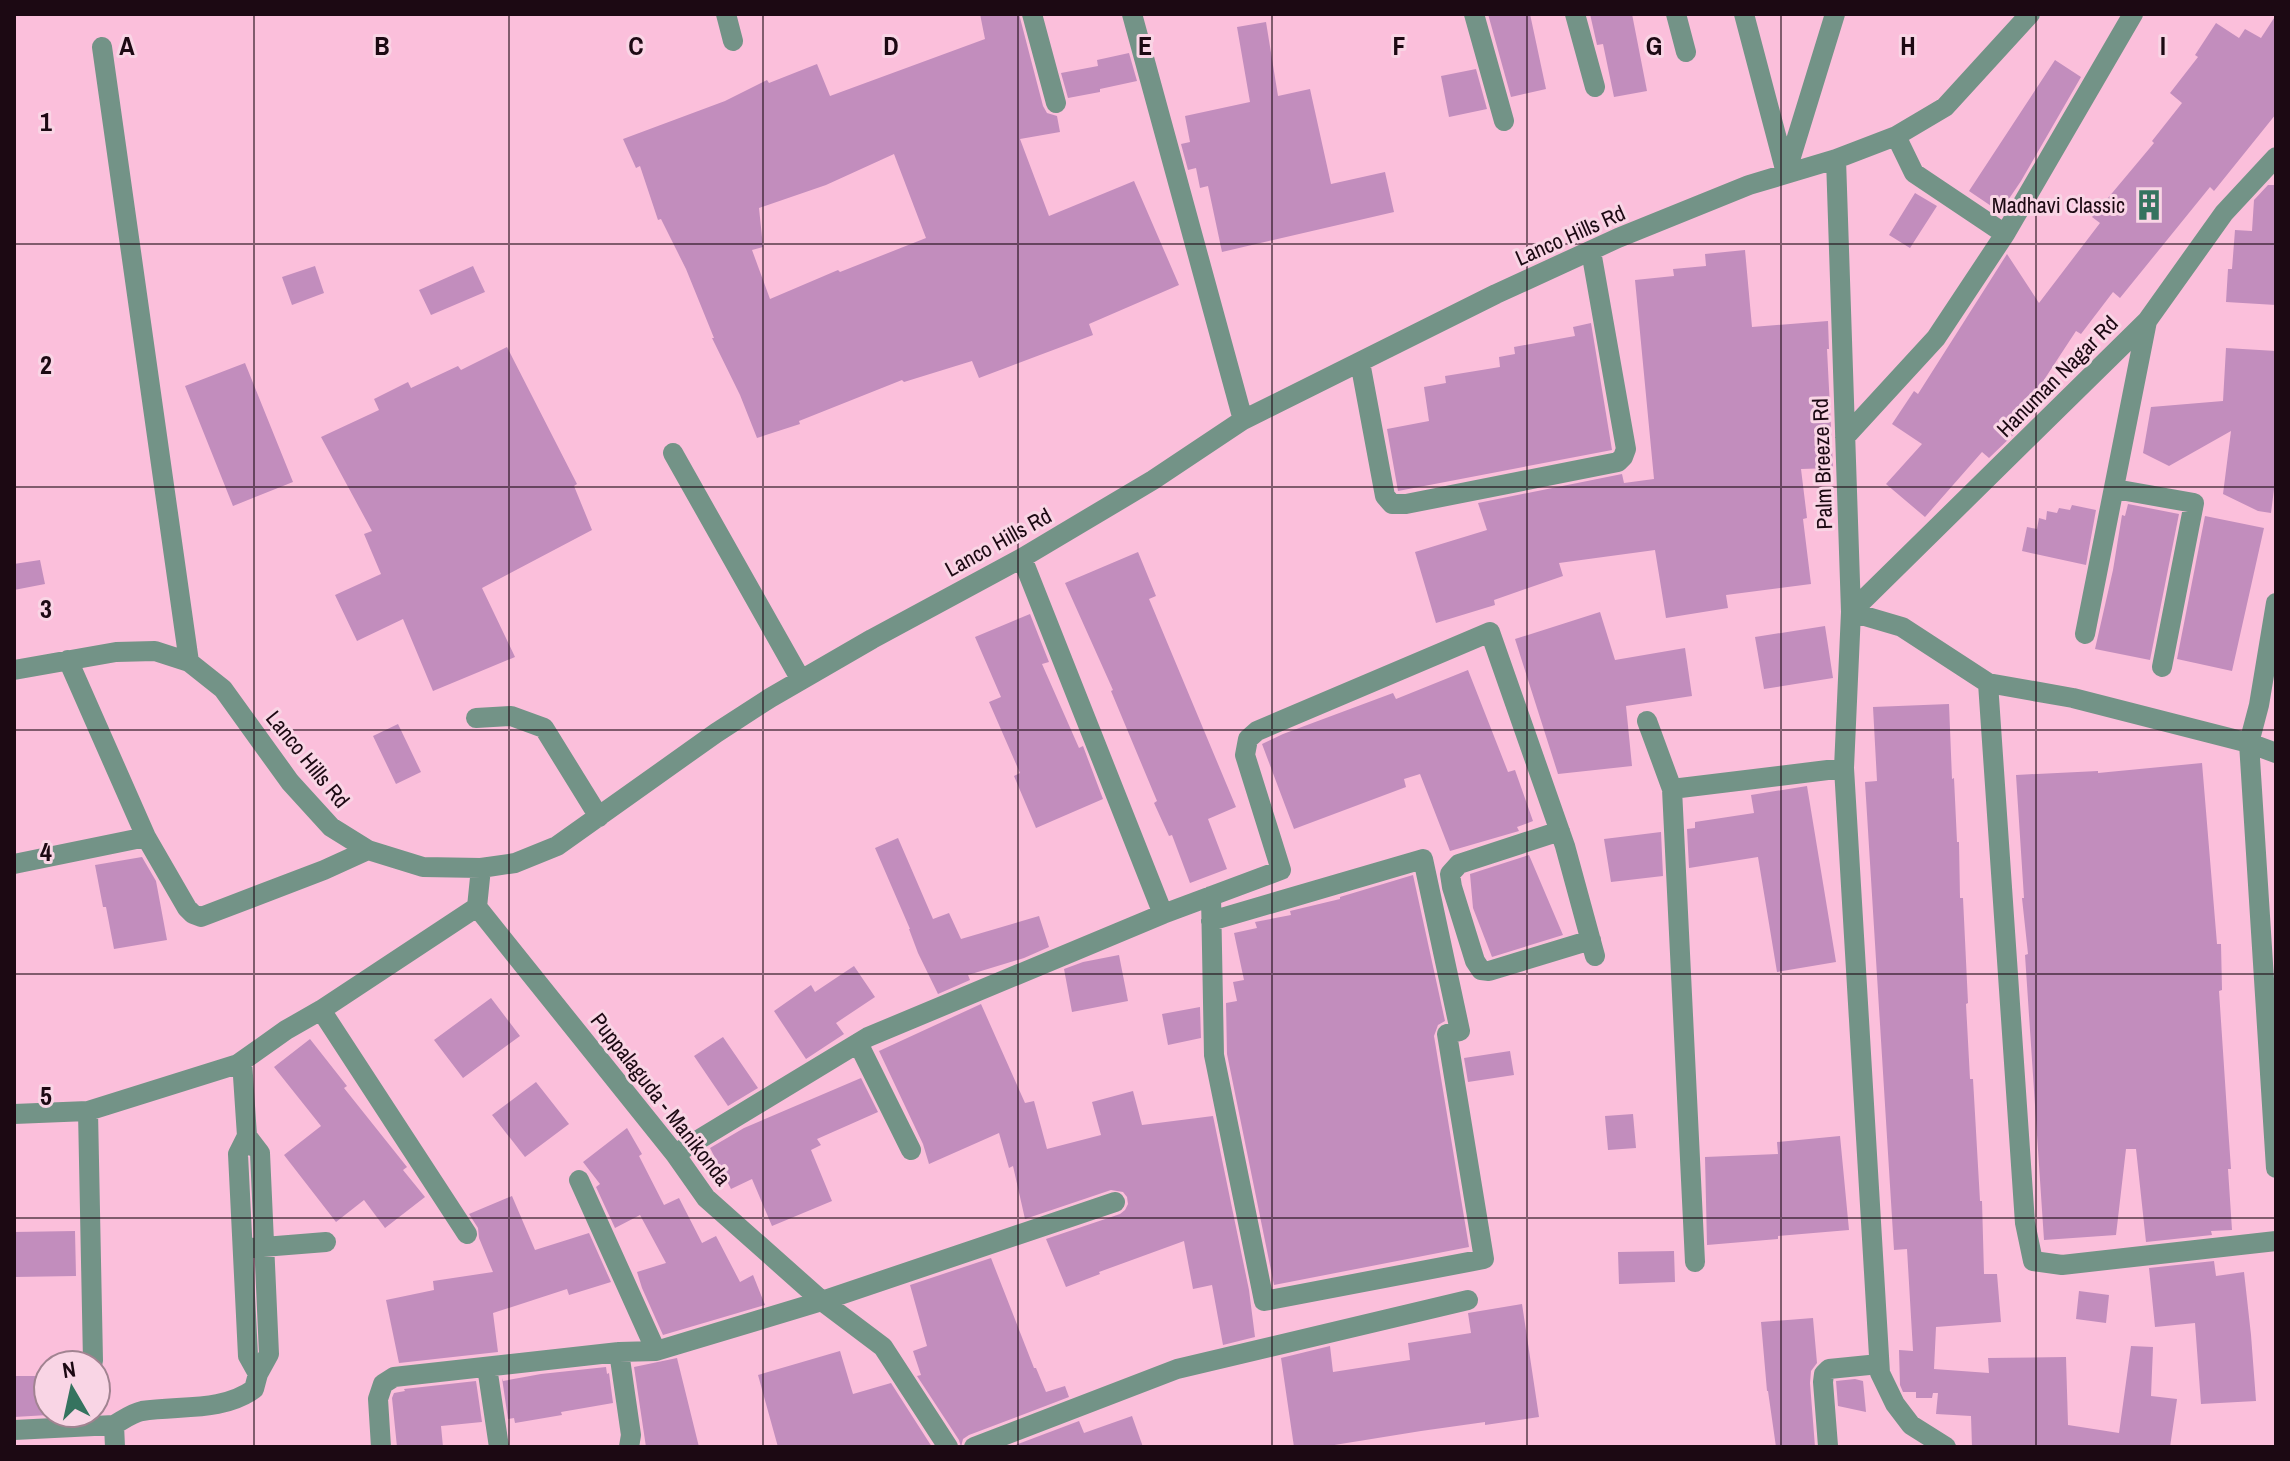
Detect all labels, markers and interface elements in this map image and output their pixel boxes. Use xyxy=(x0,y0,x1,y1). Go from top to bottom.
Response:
text: A xyxy=(119,28,135,63)
text: B xyxy=(374,28,390,63)
text: C xyxy=(628,28,644,63)
text: D xyxy=(883,28,899,63)
text: E xyxy=(1138,28,1152,63)
text: F xyxy=(1392,28,1406,63)
text: G xyxy=(1646,28,1662,63)
text: H xyxy=(1900,28,1916,63)
text: I xyxy=(2160,28,2166,63)
text: 1 xyxy=(40,104,52,139)
building icon: Madhavi Classic xyxy=(2132,188,2166,222)
place label: Madhavi Classic xyxy=(1992,190,2125,220)
street label: Lanco Hills Rd xyxy=(1510,197,1630,273)
street label: Hanuman Nagar Rd xyxy=(1990,309,2124,443)
text: 2 xyxy=(40,347,52,382)
street label: Palm Breeze Rd xyxy=(1805,398,1839,530)
street label: Lanco Hills Rd xyxy=(939,500,1057,584)
text: 3 xyxy=(40,591,52,626)
street label: Lanco Hills Rd xyxy=(259,704,357,814)
text: 4 xyxy=(40,834,52,869)
street label: Puppalaguda - Manikonda xyxy=(584,1006,738,1192)
text: 5 xyxy=(40,1078,52,1113)
north arrow xyxy=(32,1349,112,1429)
text: N xyxy=(60,1353,78,1385)

